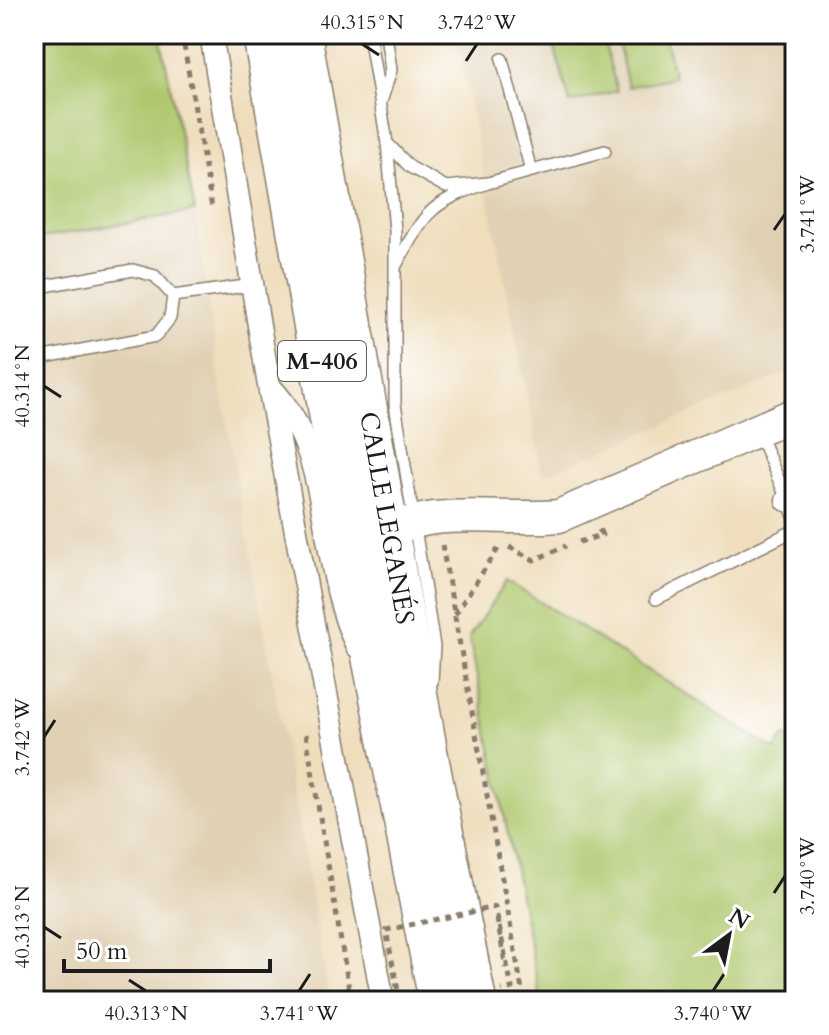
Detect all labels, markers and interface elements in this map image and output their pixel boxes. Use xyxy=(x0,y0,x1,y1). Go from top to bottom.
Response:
text: 40.315°N xyxy=(320,9,404,36)
text: 3.742°W xyxy=(438,9,517,36)
text: 3.741°W xyxy=(794,174,821,253)
road number: M-406 xyxy=(278,341,366,381)
text: 40.314°N xyxy=(9,344,36,428)
street label: CALLE LEGANÉS xyxy=(351,409,423,627)
text: 3.742°W xyxy=(9,697,36,776)
text: 3.740°W xyxy=(794,836,821,915)
text: 40.313°N xyxy=(9,885,36,969)
north arrow xyxy=(689,895,769,975)
text: N xyxy=(723,901,755,937)
scale bar xyxy=(64,923,270,973)
text: 50 m xyxy=(76,935,128,968)
text: 40.313°N xyxy=(104,1000,188,1027)
text: 3.741°W xyxy=(260,1000,339,1027)
text: 3.740°W xyxy=(674,1000,753,1027)

